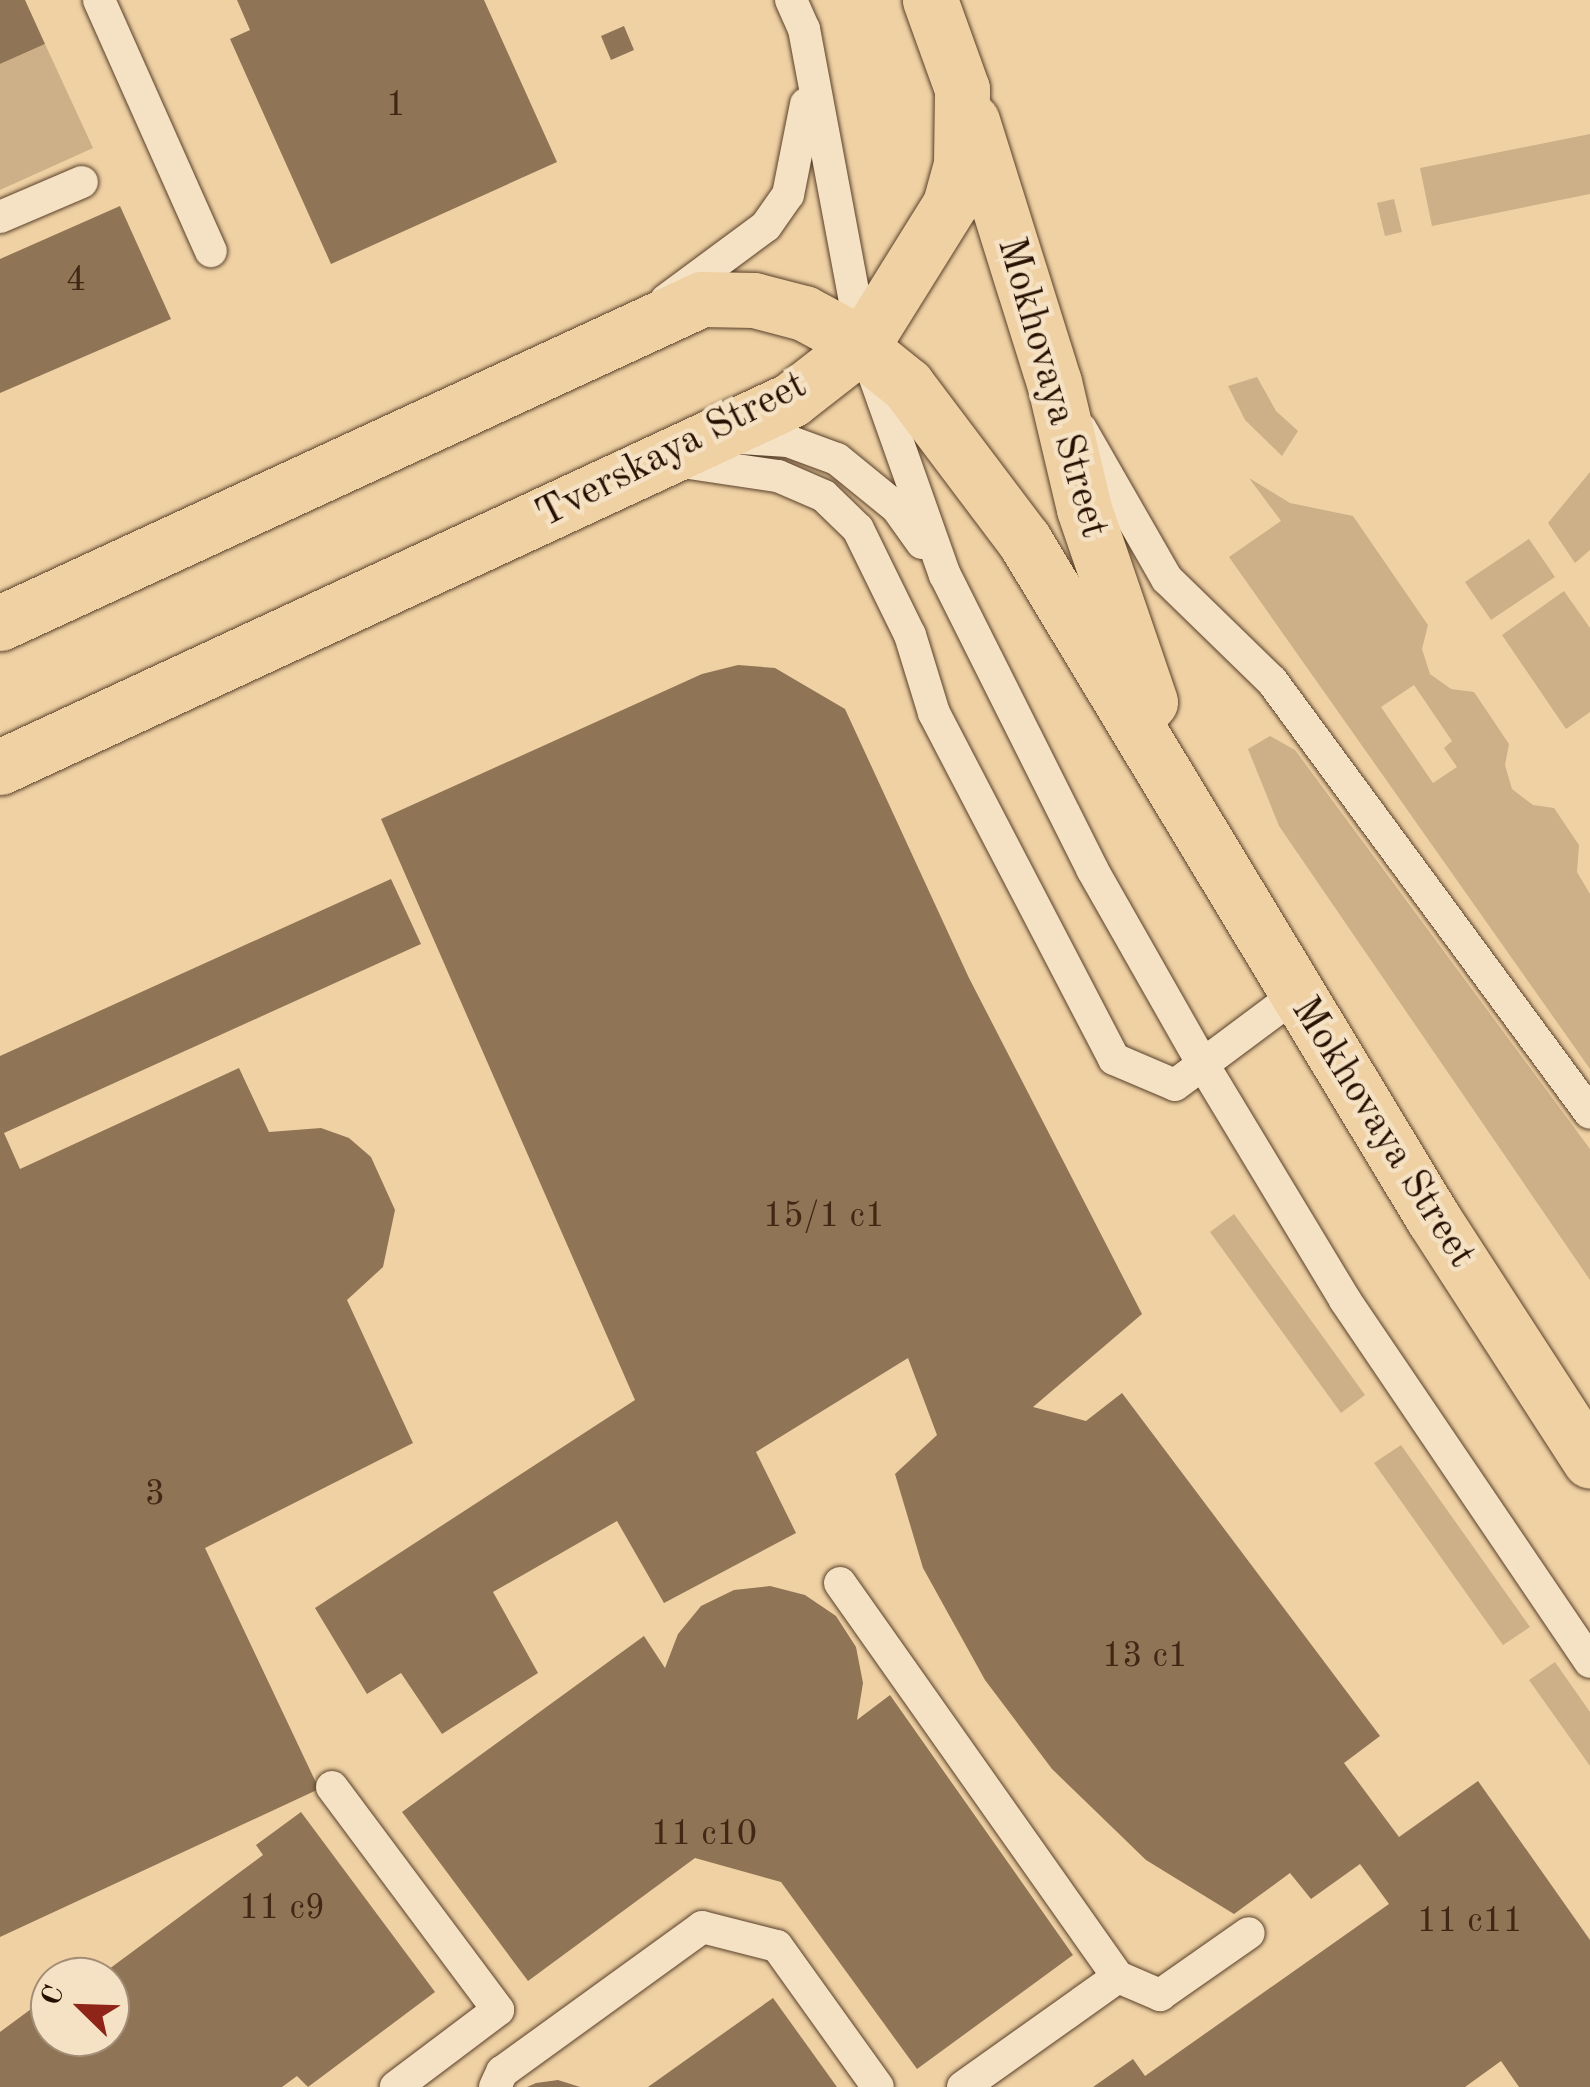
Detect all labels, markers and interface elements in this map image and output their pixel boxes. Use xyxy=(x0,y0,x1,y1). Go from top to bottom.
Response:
house number: 1 xyxy=(386,85,406,127)
street label: Mokhovaya Street xyxy=(985,232,1117,544)
house number: 4 xyxy=(66,260,86,302)
street label: Tverskaya Street xyxy=(529,362,815,540)
street label: Mokhovaya Street xyxy=(1280,989,1484,1277)
house number: 15/1 с1 xyxy=(763,1196,885,1238)
house number: 3 xyxy=(145,1474,165,1516)
house number: 13 с1 xyxy=(1102,1636,1188,1678)
house number: 11 с10 xyxy=(651,1814,757,1856)
house number: 11 с9 xyxy=(239,1888,325,1930)
house number: 11 с11 xyxy=(1417,1901,1523,1943)
north arrow xyxy=(30,1957,130,2057)
text: С xyxy=(38,1982,71,2010)

